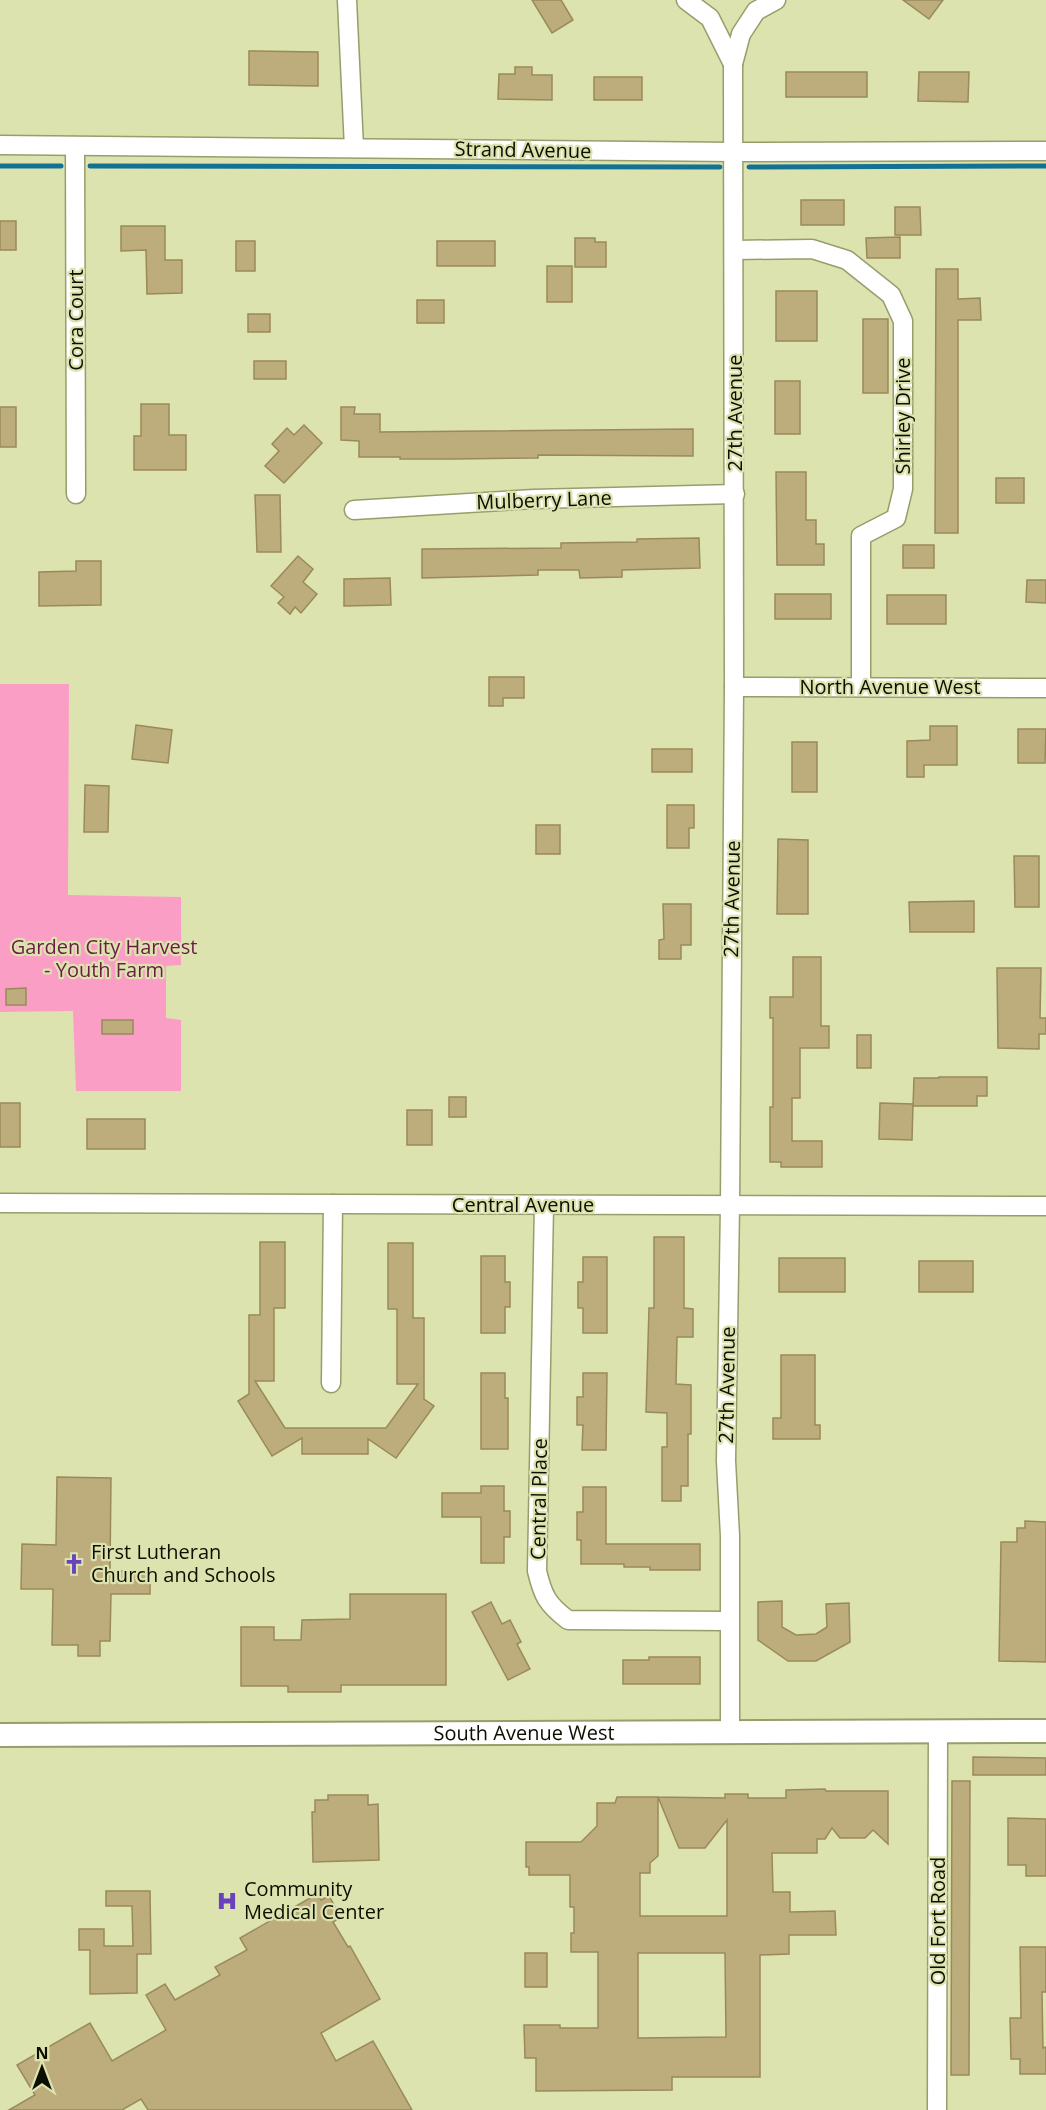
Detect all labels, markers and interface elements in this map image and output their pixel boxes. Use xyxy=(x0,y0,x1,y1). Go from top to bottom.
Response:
street label: Strand Avenue xyxy=(454,135,592,164)
street label: Cora Court xyxy=(62,269,89,371)
street label: 27th Avenue xyxy=(721,354,748,472)
street label: Shirley Drive xyxy=(889,358,916,474)
street label: Mulberry Lane xyxy=(476,484,612,515)
street label: North Avenue West xyxy=(799,673,981,700)
street label: 27th Avenue xyxy=(717,840,746,958)
park label: Garden City Harvest - Youth Farm xyxy=(11,933,197,983)
street label: Central Avenue xyxy=(452,1191,594,1218)
street label: 27th Avenue xyxy=(712,1326,741,1444)
street label: Central Place xyxy=(524,1438,553,1560)
place label: First Lutheran Church and Schools xyxy=(91,1538,276,1588)
church icon: First Lutheran Church and Schools xyxy=(62,1552,86,1576)
street label: South Avenue West xyxy=(433,1719,615,1746)
street label: Old Fort Road xyxy=(924,1857,951,1985)
place label: Community Medical Center xyxy=(244,1875,384,1925)
hospital icon: Community Medical Center xyxy=(215,1889,239,1913)
north arrow xyxy=(12,2038,72,2098)
text: N xyxy=(35,2042,49,2064)

